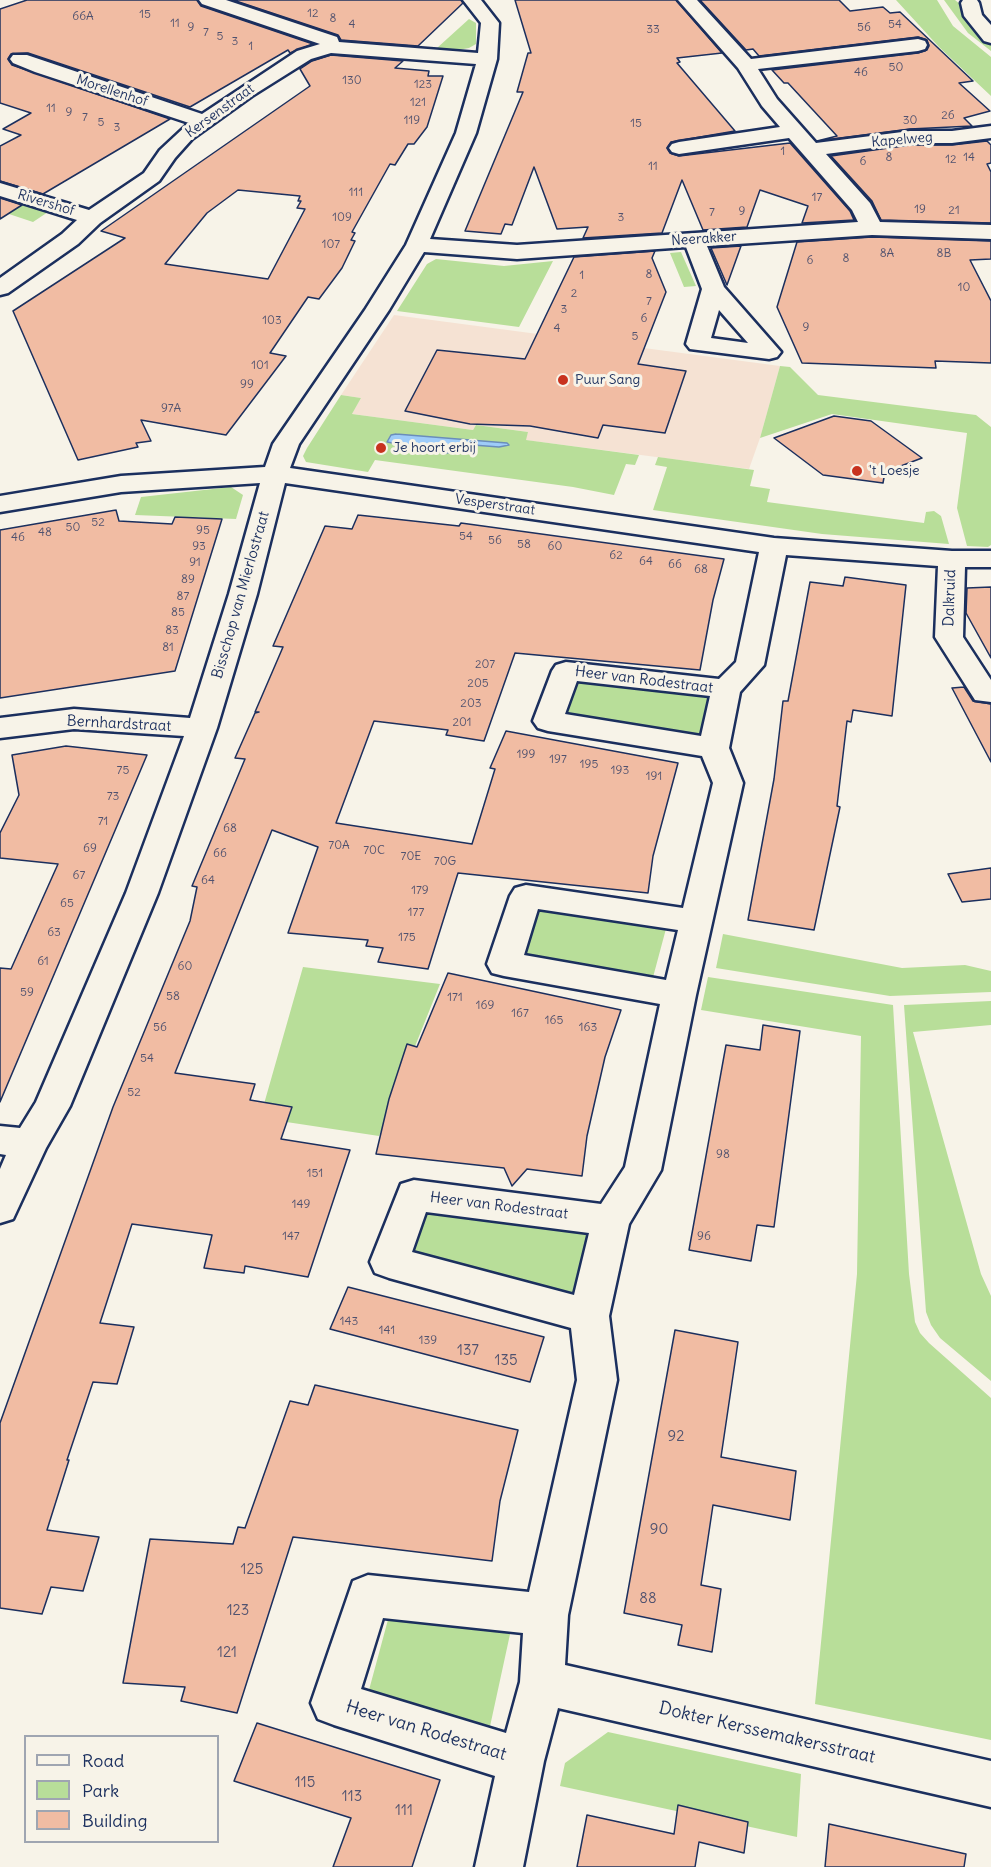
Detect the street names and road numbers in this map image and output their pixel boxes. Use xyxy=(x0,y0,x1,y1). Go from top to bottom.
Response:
street label: Morellenhof xyxy=(74,72,150,110)
street label: Kersenstraat xyxy=(182,80,258,142)
street label: Kapelweg xyxy=(871,129,933,151)
street label: Rivershof xyxy=(15,186,77,220)
street label: Neerakker xyxy=(671,228,737,250)
street label: Vesperstraat xyxy=(454,491,536,519)
street label: Bisschop van Mierlostraat xyxy=(208,509,274,681)
street label: Dalkruid xyxy=(940,569,960,627)
street label: Heer van Rodestraat xyxy=(574,663,714,697)
street label: Bernhardstraat xyxy=(66,712,172,736)
street label: Heer van Rodestraat xyxy=(429,1189,569,1223)
street label: Heer van Rodestraat xyxy=(343,1696,509,1766)
street label: Dokter Kerssemakersstraat xyxy=(657,1698,877,1768)

